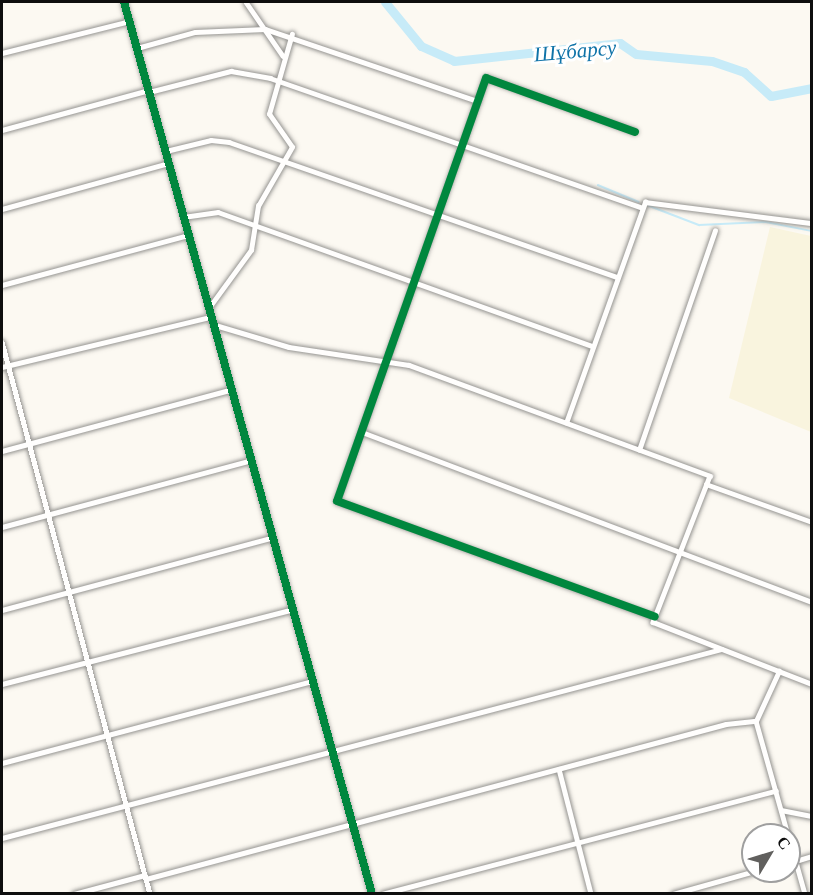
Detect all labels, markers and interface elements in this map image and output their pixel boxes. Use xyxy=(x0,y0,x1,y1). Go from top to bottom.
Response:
water label: Шұбарсу xyxy=(533,35,617,67)
north arrow xyxy=(741,823,801,883)
text: С xyxy=(774,833,794,853)

